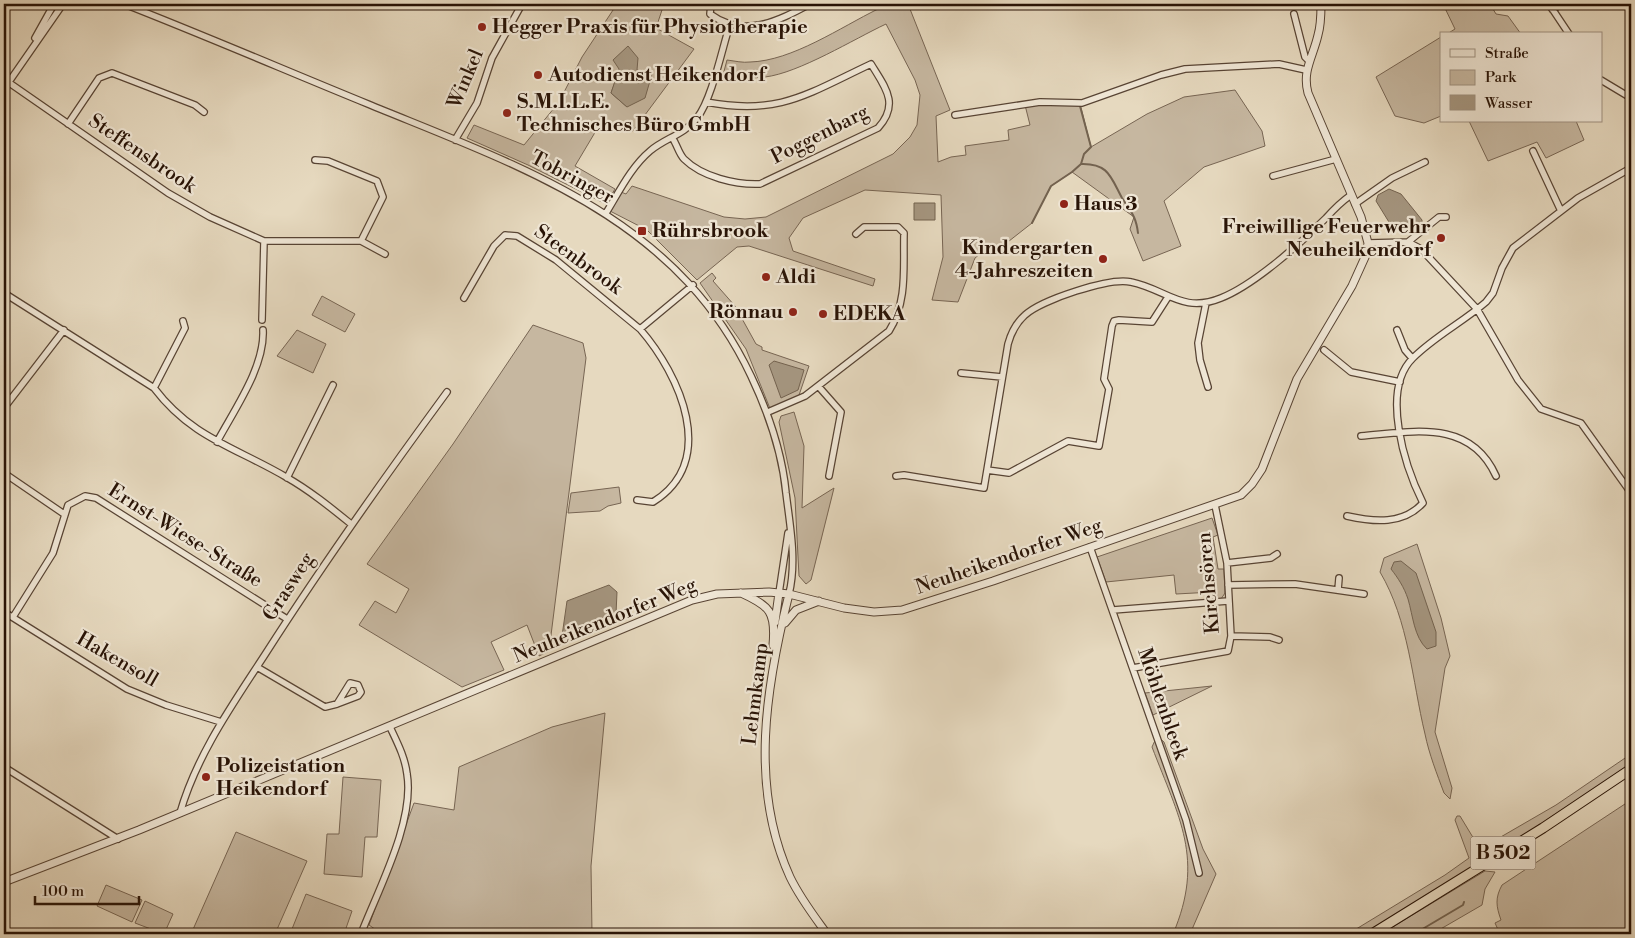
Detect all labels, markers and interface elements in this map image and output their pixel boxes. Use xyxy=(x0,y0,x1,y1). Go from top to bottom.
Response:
place label: Hegger Praxis für Physiotherapie xyxy=(492,15,808,40)
marker: Hegger Praxis für Physiotherapie xyxy=(476,21,488,33)
legend xyxy=(1440,32,1602,122)
text: Straße xyxy=(1485,44,1529,63)
street label: Winkel xyxy=(442,45,490,113)
place label: Autodienst Heikendorf xyxy=(547,63,768,88)
text: Park xyxy=(1485,68,1517,87)
marker: Autodienst Heikendorf xyxy=(532,69,544,81)
place label: S.M.I.L.E. Technisches Büro GmbH xyxy=(517,90,751,138)
text: Wasser xyxy=(1484,94,1533,113)
street label: Poggenbarg xyxy=(767,99,874,170)
marker: S.M.I.L.E. Technisches Büro GmbH xyxy=(501,107,513,119)
street label: Steffensbrook xyxy=(83,109,202,200)
street label: Tobringer xyxy=(526,146,618,211)
place label: Haus 3 xyxy=(1074,192,1137,217)
marker: Haus 3 xyxy=(1058,198,1070,210)
place label: Freiwillige Feuerwehr Neuheikendorf xyxy=(1222,215,1434,263)
place label: Rührsbrook xyxy=(652,219,769,244)
street label: Steenbrook xyxy=(529,220,628,301)
marker: Rührsbrook xyxy=(636,225,648,237)
marker: Freiwillige Feuerwehr Neuheikendorf xyxy=(1435,232,1447,244)
place label: Kindergarten 4-Jahreszeiten xyxy=(955,236,1094,284)
marker: Kindergarten 4-Jahreszeiten xyxy=(1097,253,1109,265)
place label: Aldi xyxy=(775,265,817,290)
marker: Aldi xyxy=(760,271,772,283)
place label: Rönnau xyxy=(709,300,784,325)
place label: EDEKA xyxy=(833,302,906,327)
marker: Rönnau xyxy=(787,306,799,318)
marker: EDEKA xyxy=(817,308,829,320)
street label: Ernst-Wiese-Straße xyxy=(103,478,267,594)
street label: Neuheikendorfer Weg xyxy=(912,513,1106,601)
street label: Kirchsören xyxy=(1192,531,1226,635)
street label: Grasweg xyxy=(258,548,321,626)
street label: Neuheikendorfer Weg xyxy=(510,572,701,669)
street label: Hakensoll xyxy=(72,627,162,693)
street label: Lehmkamp xyxy=(737,641,775,747)
street label: Möhlenbleek xyxy=(1131,645,1193,765)
place label: Polizeistation Heikendorf xyxy=(216,754,346,802)
marker: Polizeistation Heikendorf xyxy=(200,771,212,783)
road number: B 502 xyxy=(1470,836,1536,870)
scale bar xyxy=(35,873,139,905)
text: 100 m xyxy=(42,882,84,901)

